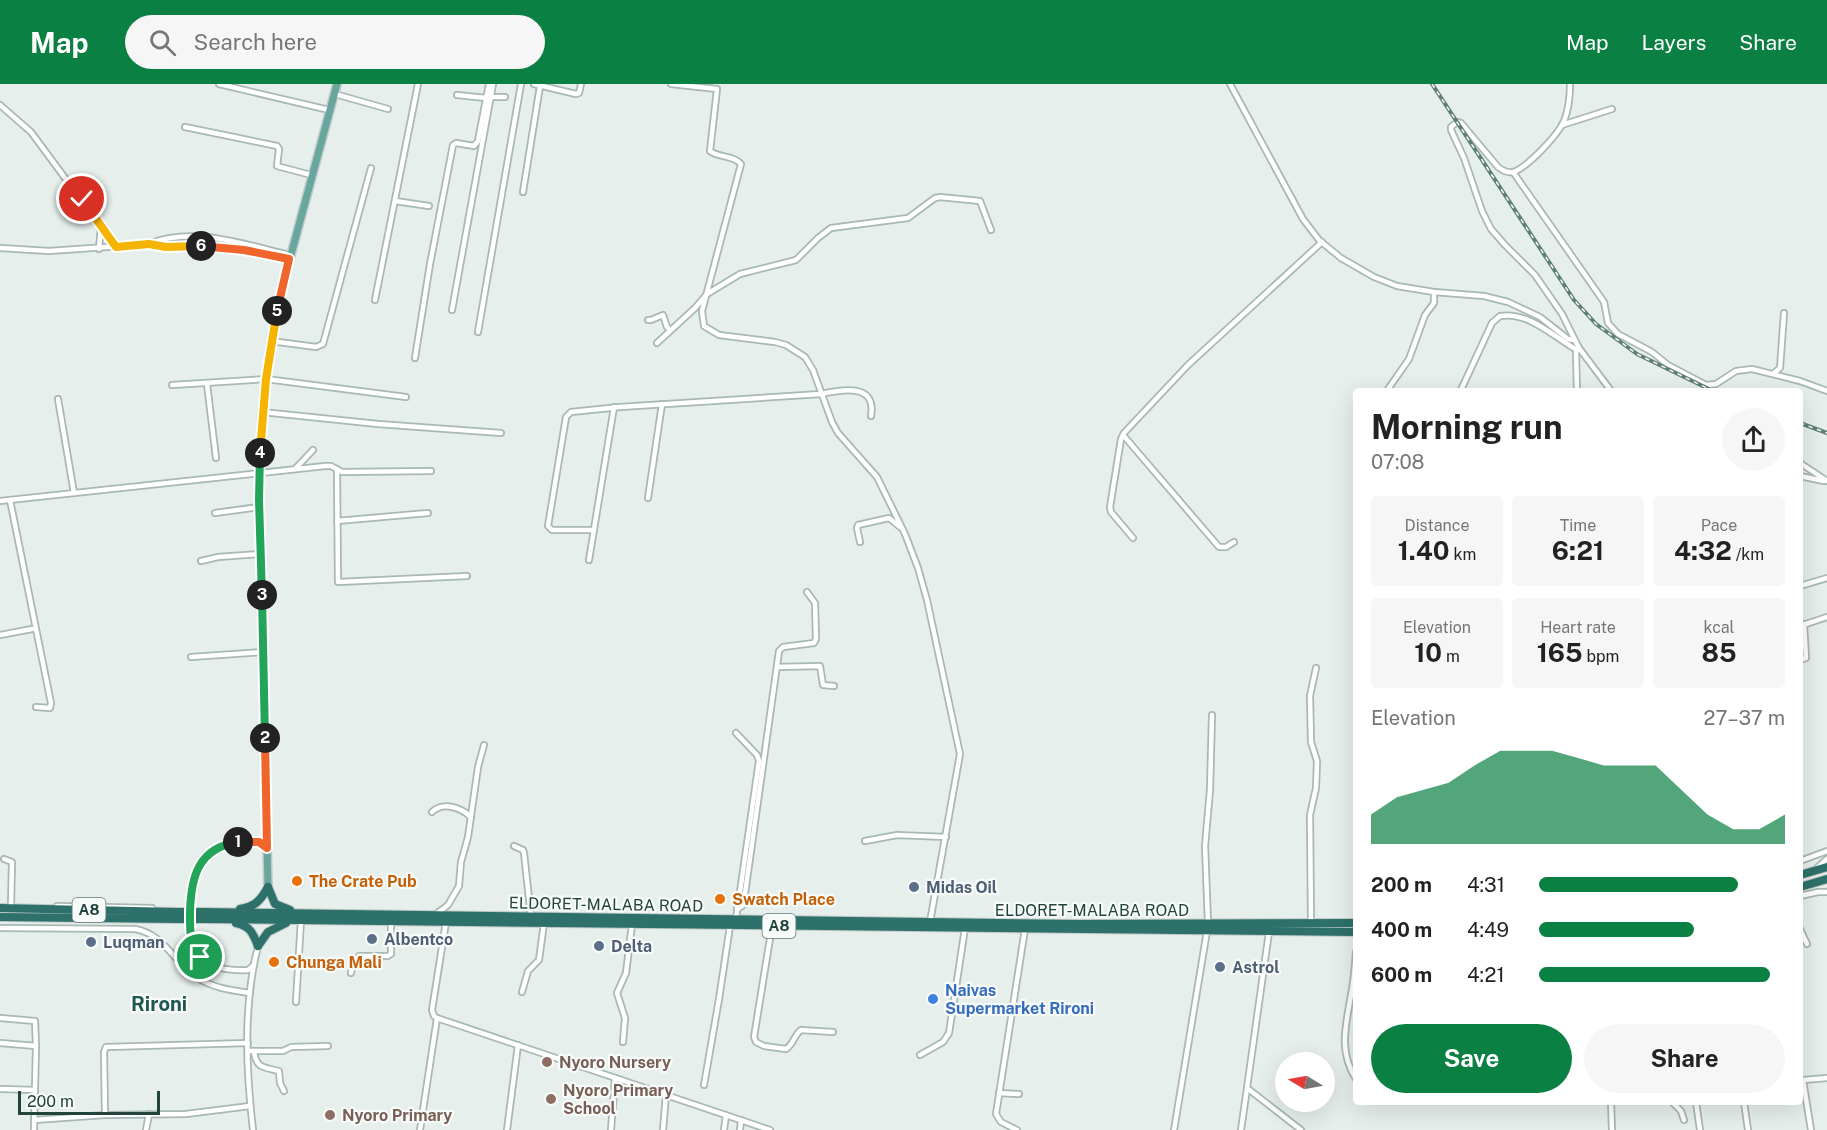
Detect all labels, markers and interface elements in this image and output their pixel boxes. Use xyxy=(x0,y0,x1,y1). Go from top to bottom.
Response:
search box xyxy=(125,15,545,69)
text: Map xyxy=(30,26,89,59)
icon: search xyxy=(146,26,179,59)
text: Search here xyxy=(194,29,317,55)
text: Map xyxy=(1566,30,1609,55)
text: Layers xyxy=(1642,30,1706,55)
text: Share xyxy=(1739,30,1797,55)
pin xyxy=(56,173,107,224)
icon: check xyxy=(65,182,98,215)
pin: 6 xyxy=(186,231,216,261)
text: 6 xyxy=(196,236,206,255)
pin: 5 xyxy=(262,296,292,326)
text: 5 xyxy=(272,301,282,320)
text: Morning run xyxy=(1371,408,1563,446)
button: share xyxy=(1722,408,1785,471)
pin: 4 xyxy=(245,438,275,468)
text: 4 xyxy=(255,443,265,462)
text: 07:08 xyxy=(1371,450,1424,474)
text: Distance xyxy=(1405,516,1469,535)
text: Time xyxy=(1560,516,1596,535)
text: Pace xyxy=(1701,516,1737,535)
text: 1.40 xyxy=(1398,535,1450,566)
text: 6:21 xyxy=(1552,535,1604,566)
text: 4:32 xyxy=(1674,535,1732,566)
text: km xyxy=(1450,545,1476,564)
text: /km xyxy=(1732,545,1764,564)
pin: 3 xyxy=(247,580,277,610)
text: 3 xyxy=(257,585,267,604)
text: Elevation xyxy=(1403,618,1471,637)
text: Heart rate xyxy=(1540,618,1616,637)
text: kcal xyxy=(1704,618,1734,637)
text: 10 xyxy=(1414,637,1442,668)
text: 165 xyxy=(1537,637,1583,668)
text: 85 xyxy=(1702,637,1737,668)
text: m xyxy=(1442,647,1460,666)
text: bpm xyxy=(1583,647,1619,666)
text: Elevation xyxy=(1371,706,1456,730)
text: 27–37 m xyxy=(1704,706,1785,730)
pin: 2 xyxy=(250,723,280,753)
text: 2 xyxy=(260,728,270,747)
pin: 1 xyxy=(223,827,253,857)
text: 1 xyxy=(235,832,241,851)
place label: The Crate Pub xyxy=(309,872,417,891)
text: 200 m xyxy=(1371,873,1432,897)
text: 4:31 xyxy=(1467,873,1505,897)
marker: The Crate Pub xyxy=(290,874,304,888)
place label: Midas Oil xyxy=(926,878,997,897)
marker: Midas Oil xyxy=(907,880,921,894)
place label: Swatch Place xyxy=(732,890,835,909)
marker: Swatch Place xyxy=(713,892,727,906)
street label: ELDORET-MALABA ROAD xyxy=(509,893,703,916)
road number: A8 xyxy=(72,898,106,922)
street label: ELDORET-MALABA ROAD xyxy=(995,901,1189,920)
road number: A8 xyxy=(762,914,796,938)
text: 400 m xyxy=(1371,918,1432,942)
text: 4:49 xyxy=(1467,918,1509,942)
place label: Albentco xyxy=(384,930,453,949)
pin xyxy=(174,931,225,982)
marker: Albentco xyxy=(365,932,379,946)
place label: Luqman xyxy=(103,933,165,952)
marker: Luqman xyxy=(84,935,98,949)
place label: Delta xyxy=(611,937,652,956)
marker: Delta xyxy=(592,939,606,953)
icon: arrive xyxy=(183,940,216,973)
place label: Chunga Mali xyxy=(286,953,382,972)
marker: Chunga Mali xyxy=(267,955,281,969)
place label: Astrol xyxy=(1232,958,1279,977)
marker: Astrol xyxy=(1213,960,1227,974)
text: 600 m xyxy=(1371,963,1432,987)
text: 4:21 xyxy=(1467,963,1505,987)
place label: Naivas Supermarket Rironi xyxy=(945,981,1094,1018)
district label: Rironi xyxy=(131,992,187,1016)
marker: Naivas Supermarket Rironi xyxy=(926,992,940,1006)
button: Save xyxy=(1371,1024,1572,1093)
button: Share xyxy=(1584,1024,1785,1093)
north arrow xyxy=(1275,1052,1335,1112)
map controls xyxy=(1275,1052,1335,1112)
place label: Nyoro Nursery xyxy=(559,1053,671,1072)
marker: Nyoro Nursery xyxy=(540,1055,554,1069)
place label: Nyoro Primary School xyxy=(563,1081,673,1118)
scale bar xyxy=(18,1088,160,1116)
text: 200 m xyxy=(27,1092,74,1111)
marker: Nyoro Primary School xyxy=(544,1092,558,1106)
place label: Nyoro Primary xyxy=(342,1106,452,1125)
marker: Nyoro Primary xyxy=(323,1108,337,1122)

